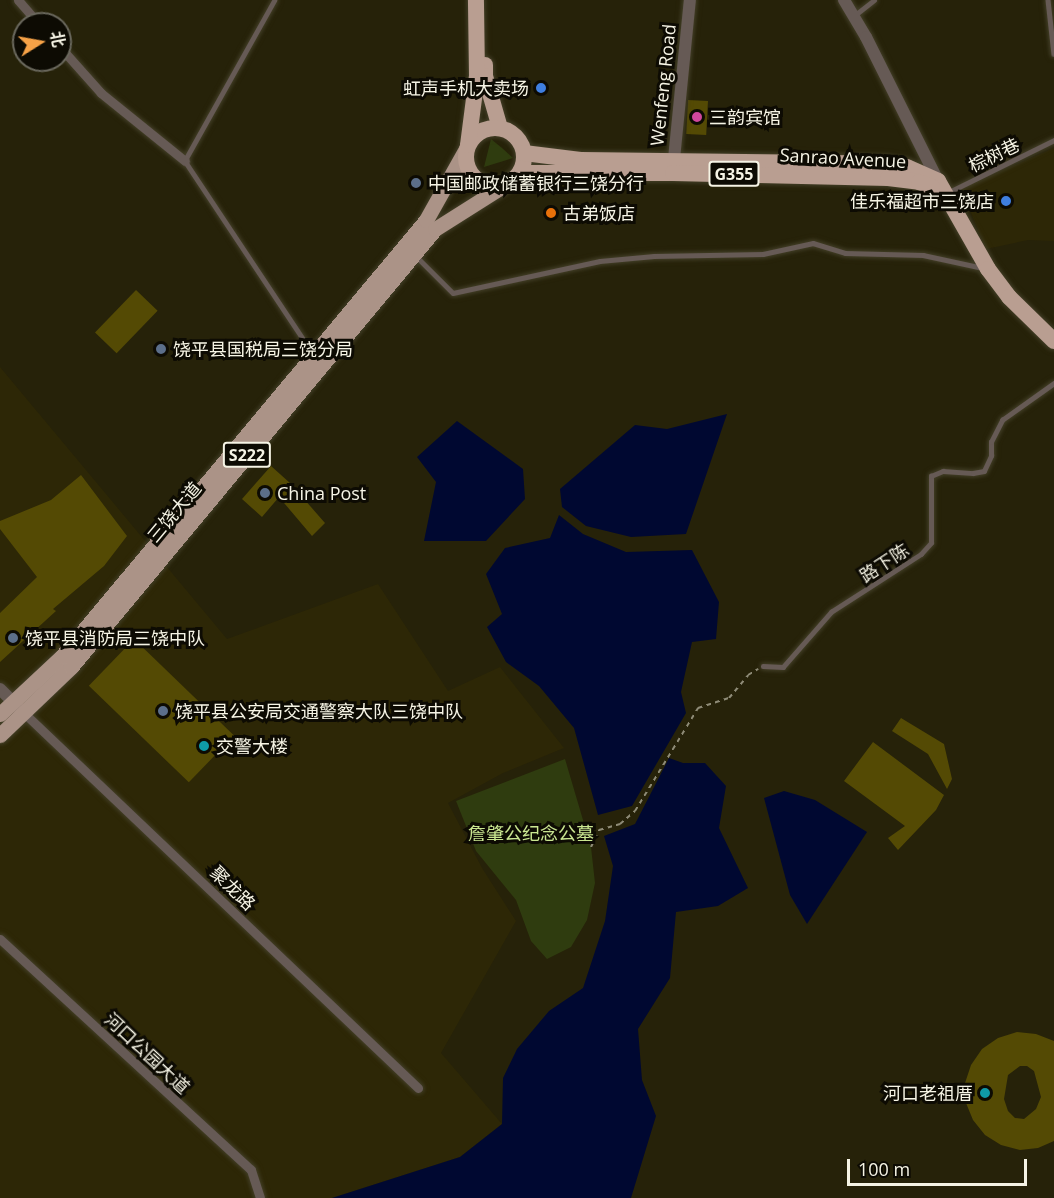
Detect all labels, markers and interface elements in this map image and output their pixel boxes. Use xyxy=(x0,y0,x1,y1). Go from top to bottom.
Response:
north arrow xyxy=(12,12,72,72)
street label: Wenfeng Road xyxy=(646,23,680,147)
text: 北 xyxy=(45,29,70,49)
place label: 虹声手机大卖场 xyxy=(403,77,529,99)
marker: 虹声手机大卖场 xyxy=(534,81,548,95)
place label: 三韵宾馆 xyxy=(709,106,781,128)
marker: 三韵宾馆 xyxy=(690,110,704,124)
street label: 棕树巷 xyxy=(965,133,1023,177)
street label: Sanrao Avenue xyxy=(779,144,907,172)
road number: G355 xyxy=(707,161,761,187)
place label: 中国邮政储蓄银行三饶分行 xyxy=(428,172,644,194)
marker: 中国邮政储蓄银行三饶分行 xyxy=(409,176,423,190)
place label: 佳乐福超市三饶店 xyxy=(850,190,994,212)
marker: 佳乐福超市三饶店 xyxy=(999,194,1013,208)
place label: 古弟饭店 xyxy=(563,202,635,224)
marker: 古弟饭店 xyxy=(544,206,558,220)
place label: 饶平县国税局三饶分局 xyxy=(173,338,353,360)
marker: 饶平县国税局三饶分局 xyxy=(154,342,168,356)
road number: S222 xyxy=(222,442,272,468)
street label: 三饶大道 xyxy=(143,477,205,547)
place label: China Post xyxy=(277,482,366,504)
marker: China Post xyxy=(258,486,272,500)
street label: 路下陈 xyxy=(855,539,913,587)
place label: 饶平县消防局三饶中队 xyxy=(25,627,205,649)
marker: 饶平县消防局三饶中队 xyxy=(6,631,20,645)
place label: 饶平县公安局交通警察大队三饶中队 xyxy=(175,700,463,722)
marker: 饶平县公安局交通警察大队三饶中队 xyxy=(156,704,170,718)
place label: 交警大楼 xyxy=(216,735,288,757)
marker: 交警大楼 xyxy=(197,739,211,753)
park label: 詹肇公纪念公墓 xyxy=(468,822,594,844)
street label: 聚龙路 xyxy=(206,861,260,915)
street label: 河口公园大道 xyxy=(100,1008,194,1098)
place label: 河口老祖厝 xyxy=(883,1082,973,1104)
marker: 河口老祖厝 xyxy=(978,1086,992,1100)
scale bar xyxy=(850,1147,1030,1185)
text: 100 m xyxy=(858,1157,910,1181)

